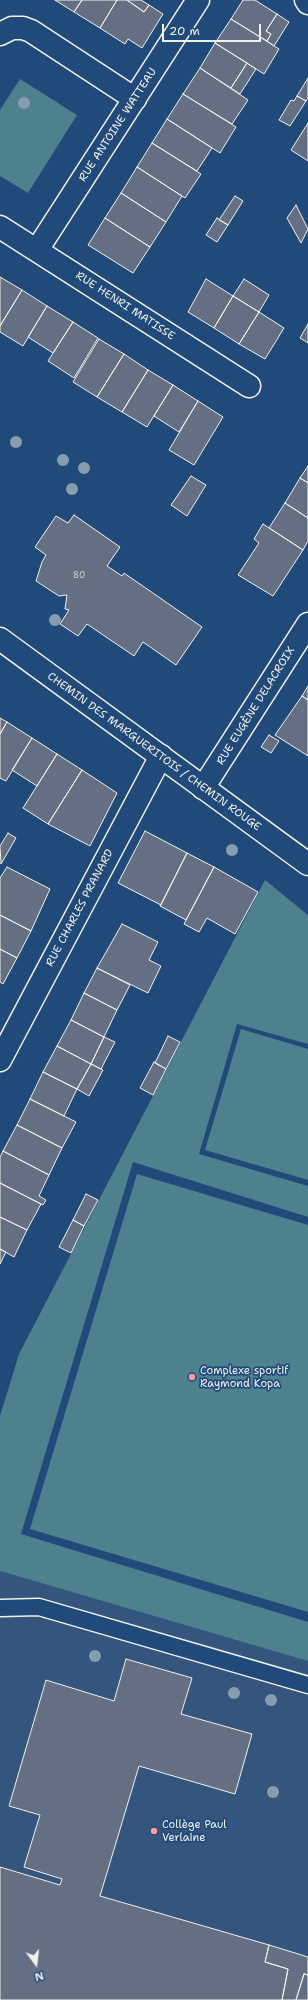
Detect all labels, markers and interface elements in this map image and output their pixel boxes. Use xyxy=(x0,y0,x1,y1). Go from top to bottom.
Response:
scale bar xyxy=(164,16,263,42)
text: 20 m xyxy=(169,23,200,39)
street label: RUE ANTOINE WATTEAU xyxy=(76,66,160,184)
street label: RUE HENRI MATISSE xyxy=(73,269,177,343)
house number: 80 xyxy=(73,571,85,581)
street label: RUE EUGÈNE DELACROIX xyxy=(214,645,298,767)
street label: CHEMIN DES MARGUERITOIS / CHEMIN ROUGE xyxy=(44,670,264,834)
street label: RUE CHARLES PRANARD xyxy=(43,847,117,969)
place label: Complexe sportif Raymond Kopa xyxy=(200,1364,288,1390)
marker: Complexe sportif Raymond Kopa xyxy=(187,1372,197,1382)
place label: Collège Paul Verlaine xyxy=(162,1818,227,1844)
marker: Collège Paul Verlaine xyxy=(149,1826,159,1836)
north arrow xyxy=(16,1944,56,1984)
text: N xyxy=(33,1968,45,1984)

